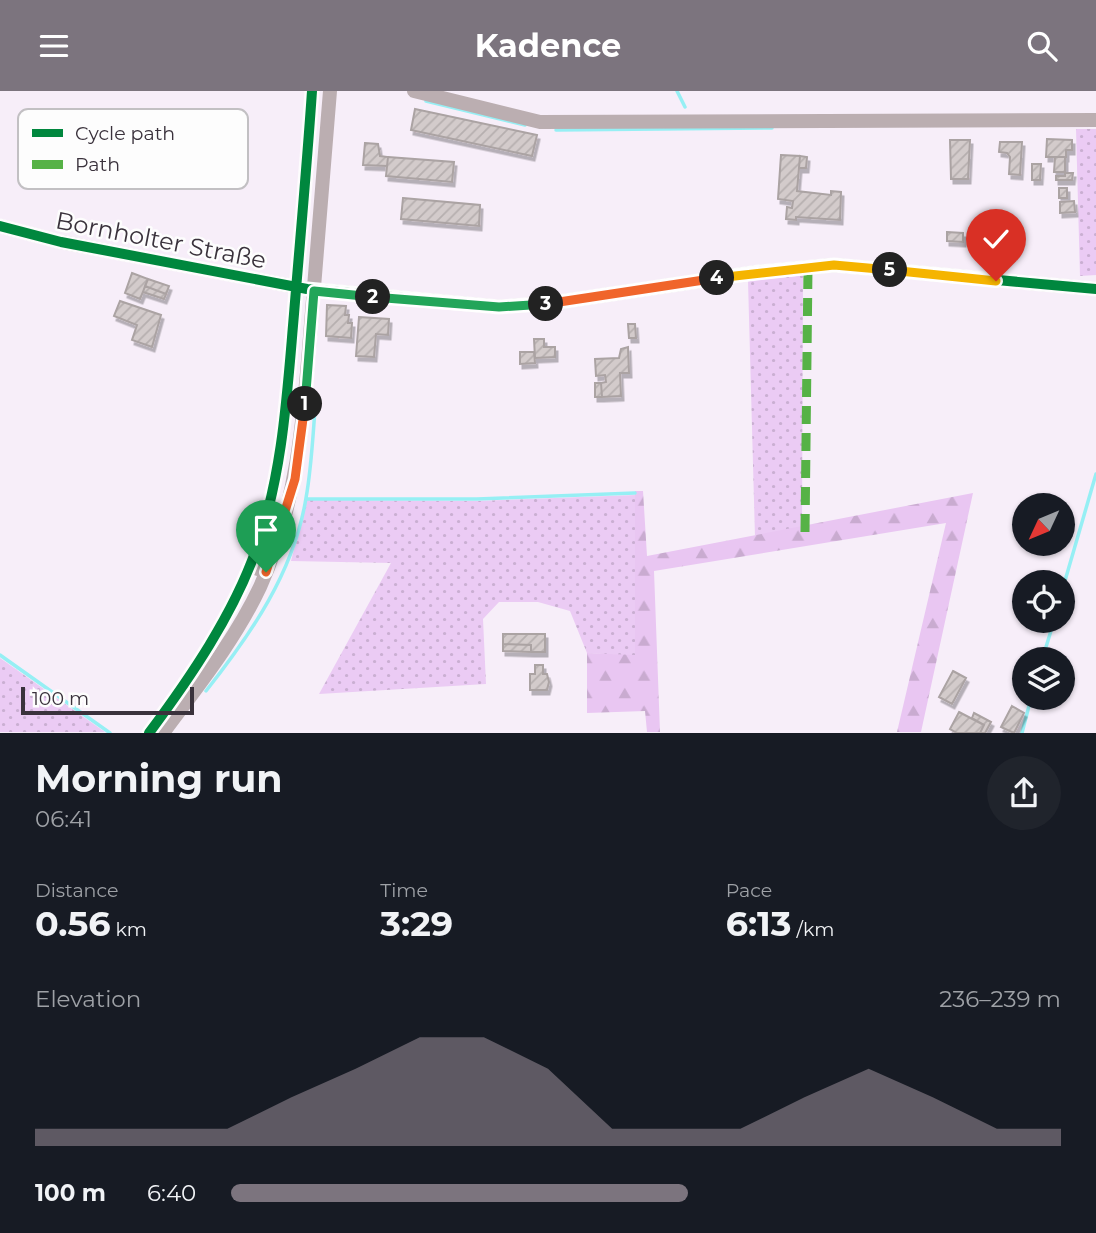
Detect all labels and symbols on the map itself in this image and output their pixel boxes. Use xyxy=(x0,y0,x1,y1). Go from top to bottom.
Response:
legend xyxy=(18,109,248,189)
text: Cycle path xyxy=(75,122,175,145)
text: Path xyxy=(75,153,120,176)
street label: Bornholter Straße xyxy=(53,205,269,275)
pin xyxy=(966,209,1026,281)
pin: 5 xyxy=(872,253,908,287)
pin: 4 xyxy=(700,261,734,295)
pin: 2 xyxy=(356,279,390,315)
pin: 3 xyxy=(528,287,564,321)
pin: 1 xyxy=(288,387,322,421)
north arrow xyxy=(1012,493,1074,557)
pin xyxy=(236,500,296,572)
scale bar xyxy=(21,683,194,715)

